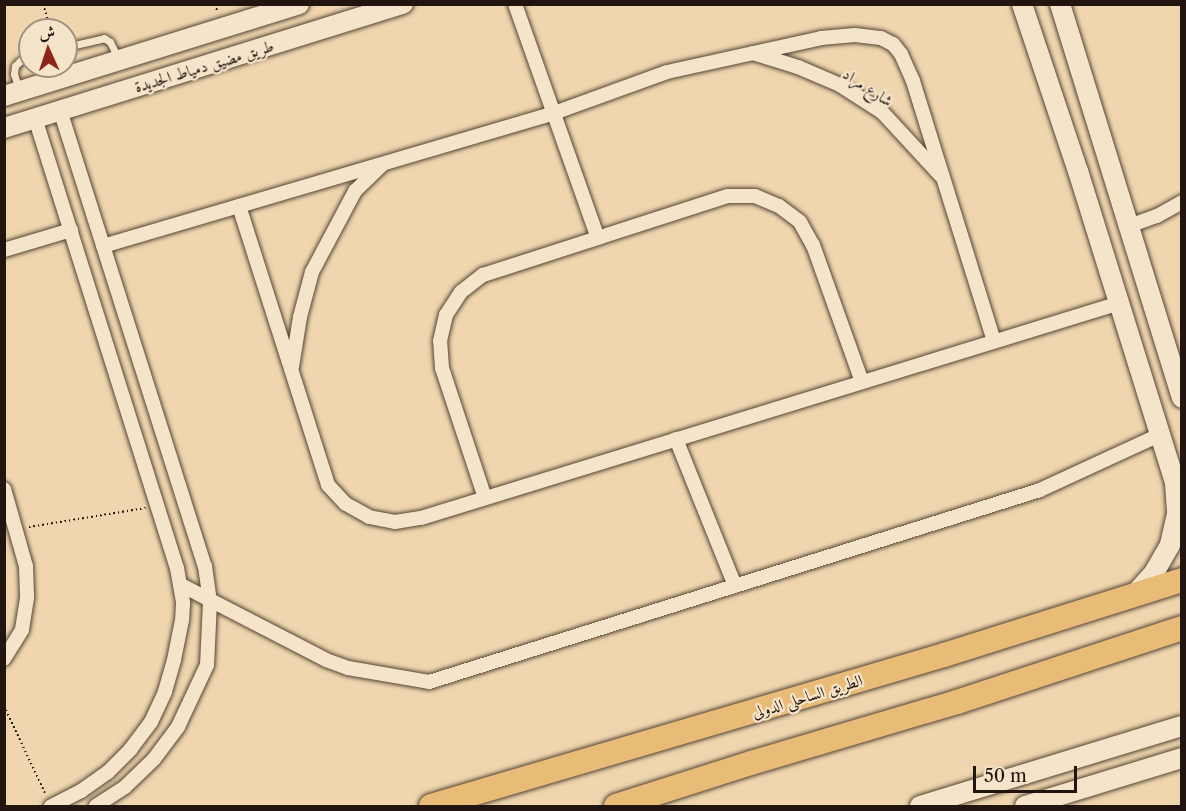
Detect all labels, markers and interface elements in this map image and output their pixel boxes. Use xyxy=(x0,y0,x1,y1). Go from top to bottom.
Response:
north arrow xyxy=(18,18,78,78)
text: ش xyxy=(39,22,56,42)
street label: طريق مضيق دمياط الجديدة xyxy=(132,36,276,96)
street label: شارع مراد xyxy=(839,64,897,110)
street label: الطريق الساحلى الدولى xyxy=(749,670,865,722)
scale bar xyxy=(976,754,1080,792)
text: 50 m xyxy=(984,765,1027,787)

